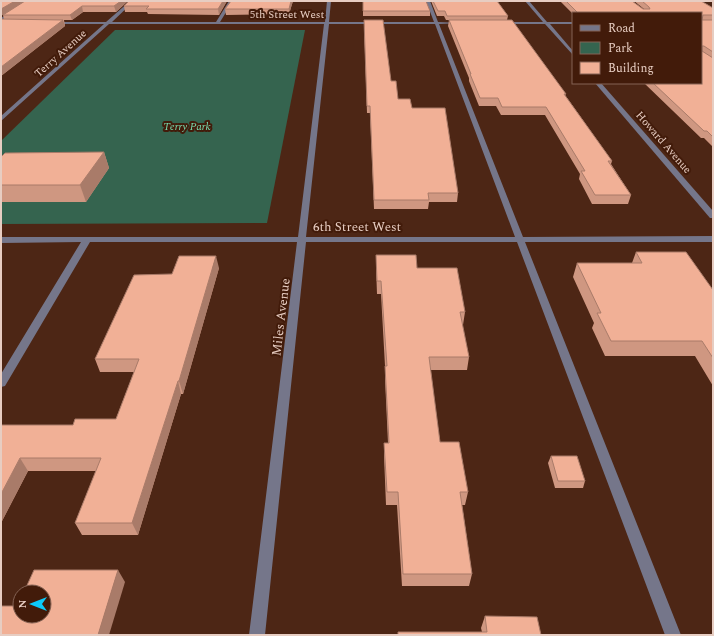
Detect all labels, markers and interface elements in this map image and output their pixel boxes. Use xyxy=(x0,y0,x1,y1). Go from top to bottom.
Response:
street label: 5th Street West xyxy=(250,6,324,23)
legend xyxy=(572,12,702,84)
text: Road xyxy=(608,19,635,38)
street label: Terry Avenue xyxy=(30,25,90,82)
text: Park xyxy=(608,39,633,58)
text: Building xyxy=(608,59,654,78)
street label: Howard Avenue xyxy=(632,107,696,177)
park label: Terry Park xyxy=(163,118,211,135)
street label: 6th Street West xyxy=(313,217,401,237)
street label: Miles Avenue xyxy=(266,277,296,357)
north arrow xyxy=(12,584,52,624)
text: N xyxy=(14,599,31,608)

